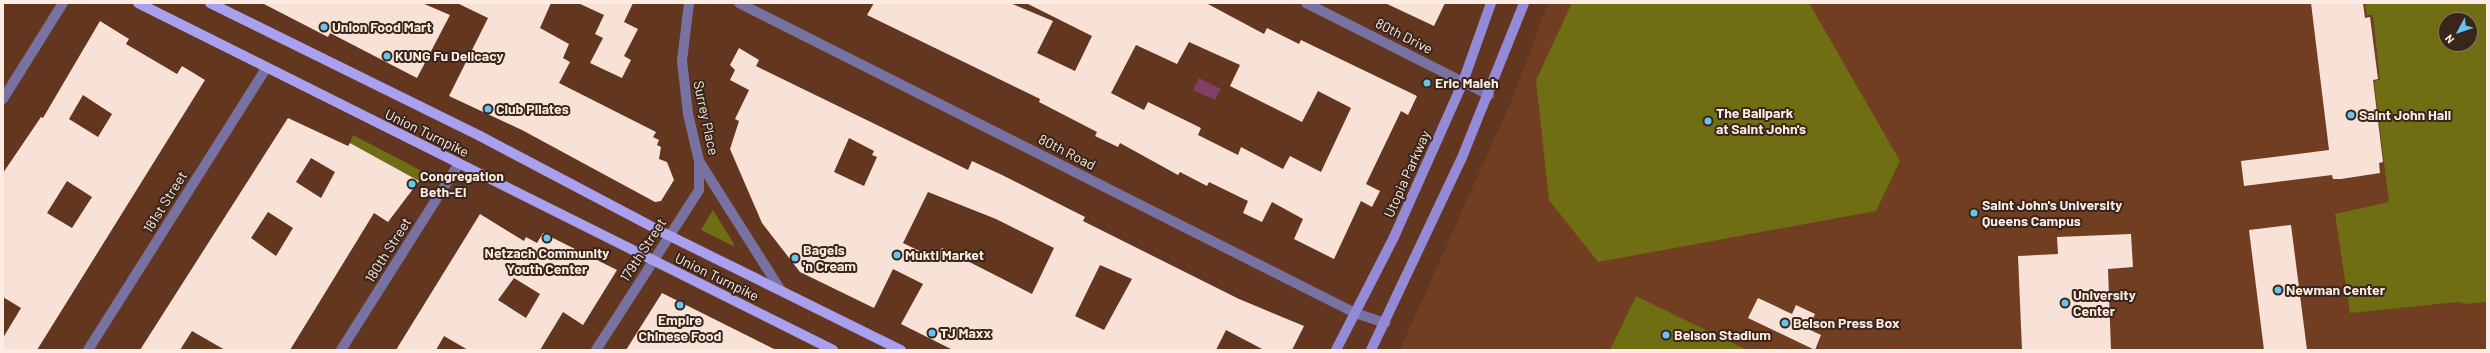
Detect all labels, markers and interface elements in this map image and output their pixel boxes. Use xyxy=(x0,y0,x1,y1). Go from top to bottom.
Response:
north arrow xyxy=(2438,12,2478,52)
street label: 80th Drive xyxy=(1373,14,1435,58)
place label: Union Food Mart xyxy=(332,19,432,35)
marker: Union Food Mart xyxy=(319,22,329,32)
text: N xyxy=(2442,32,2457,46)
place label: KUNG Fu Delicacy xyxy=(395,48,504,64)
marker: KUNG Fu Delicacy xyxy=(382,51,392,61)
place label: Eric Maleh xyxy=(1435,75,1499,91)
marker: Eric Maleh xyxy=(1422,78,1432,88)
street label: Surrey Place xyxy=(690,79,722,157)
place label: Club Pilates xyxy=(496,101,569,117)
marker: Club Pilates xyxy=(483,104,493,114)
street label: Union Turnpike xyxy=(382,105,472,161)
place label: The Ballpark at Saint John's xyxy=(1716,105,1806,138)
place label: Saint John Hall xyxy=(2359,107,2451,123)
marker: Saint John Hall xyxy=(2346,110,2356,120)
marker: The Ballpark at Saint John's xyxy=(1703,116,1713,126)
street label: Utopia Parkway xyxy=(1380,128,1434,220)
street label: 80th Road xyxy=(1036,131,1098,173)
street label: 181st Street xyxy=(139,168,191,236)
place label: Congregation Beth-El xyxy=(420,168,504,200)
marker: Congregation Beth-El xyxy=(407,179,417,189)
place label: Saint John's University Queens Campus xyxy=(1982,197,2122,230)
marker: Saint John's University Queens Campus xyxy=(1969,208,1979,218)
street label: 180th Street xyxy=(361,214,415,286)
street label: 179th Street xyxy=(616,215,670,285)
marker: Netzach Community Youth Center xyxy=(542,233,552,243)
place label: Bagels 'n Cream xyxy=(803,242,856,274)
place label: Netzach Community Youth Center xyxy=(485,245,609,278)
place label: Mukti Market xyxy=(905,247,984,263)
street label: Union Turnpike xyxy=(672,249,762,305)
marker: Mukti Market xyxy=(892,250,902,260)
marker: Bagels 'n Cream xyxy=(790,253,800,263)
place label: Newman Center xyxy=(2286,282,2385,298)
marker: Newman Center xyxy=(2273,285,2283,295)
place label: University Center xyxy=(2073,287,2136,320)
marker: University Center xyxy=(2060,298,2070,308)
marker: Empire Chinese Food xyxy=(675,300,685,310)
place label: Empire Chinese Food xyxy=(639,312,721,344)
place label: Belson Press Box xyxy=(1793,315,1899,331)
marker: Belson Press Box xyxy=(1780,318,1790,328)
place label: TJ Maxx xyxy=(940,325,991,341)
place label: Belson Stadium xyxy=(1674,327,1771,343)
marker: TJ Maxx xyxy=(927,328,937,338)
marker: Belson Stadium xyxy=(1661,330,1671,340)

